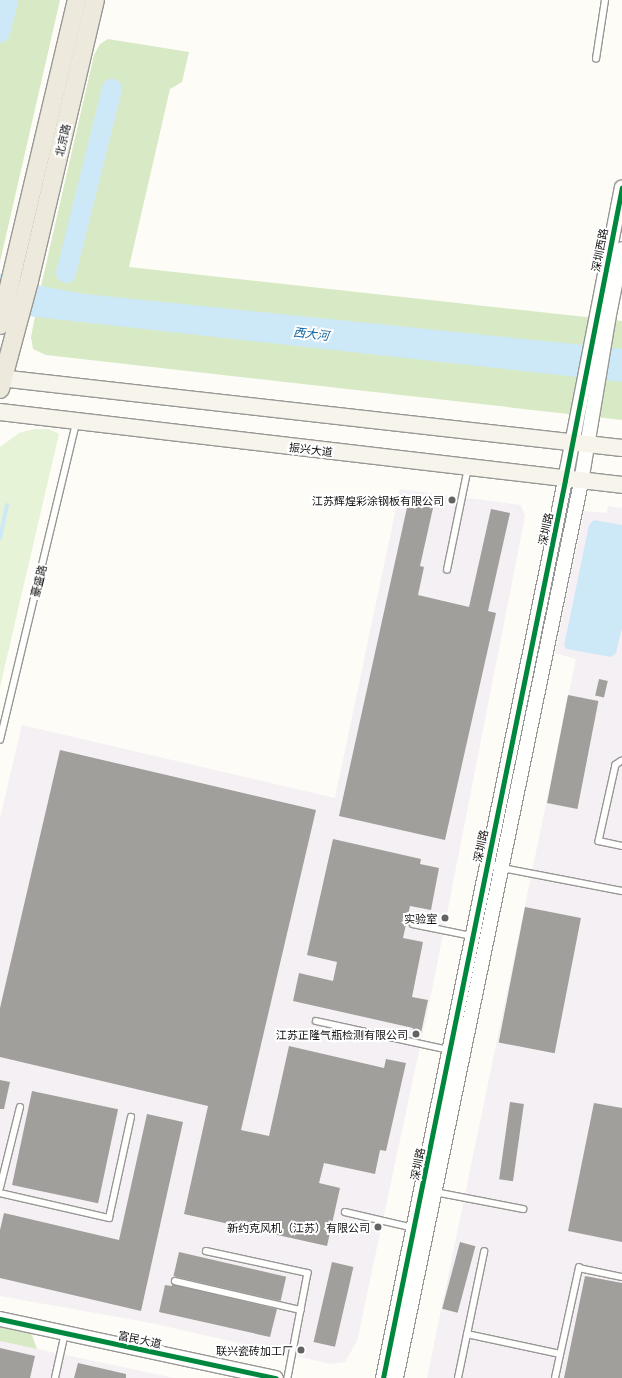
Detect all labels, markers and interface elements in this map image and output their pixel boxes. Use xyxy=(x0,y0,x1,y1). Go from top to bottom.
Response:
street label: 北京路 xyxy=(52,122,72,158)
street label: 深圳西路 xyxy=(588,227,610,273)
water label: 西大河 xyxy=(292,325,330,343)
street label: 振兴大道 xyxy=(288,440,334,458)
place label: 江苏辉煌彩涂钢板有限公司 xyxy=(312,493,444,507)
marker: 江苏辉煌彩涂钢板有限公司 xyxy=(447,495,457,505)
street label: 深圳路 xyxy=(535,511,555,547)
street label: 豪盛路 xyxy=(28,563,48,599)
street label: 深圳路 xyxy=(470,828,490,864)
place label: 实验室 xyxy=(404,911,437,925)
marker: 实验室 xyxy=(440,913,450,923)
place label: 江苏正隆气瓶检测有限公司 xyxy=(276,1027,408,1041)
marker: 江苏正隆气瓶检测有限公司 xyxy=(411,1029,421,1039)
street label: 深圳路 xyxy=(407,1147,427,1181)
place label: 新约克风机（江苏）有限公司 xyxy=(227,1220,370,1234)
marker: 新约克风机（江苏）有限公司 xyxy=(373,1222,383,1232)
street label: 富民大道 xyxy=(117,1328,163,1350)
place label: 联兴瓷砖加工厂 xyxy=(216,1343,293,1357)
marker: 联兴瓷砖加工厂 xyxy=(296,1345,306,1355)

